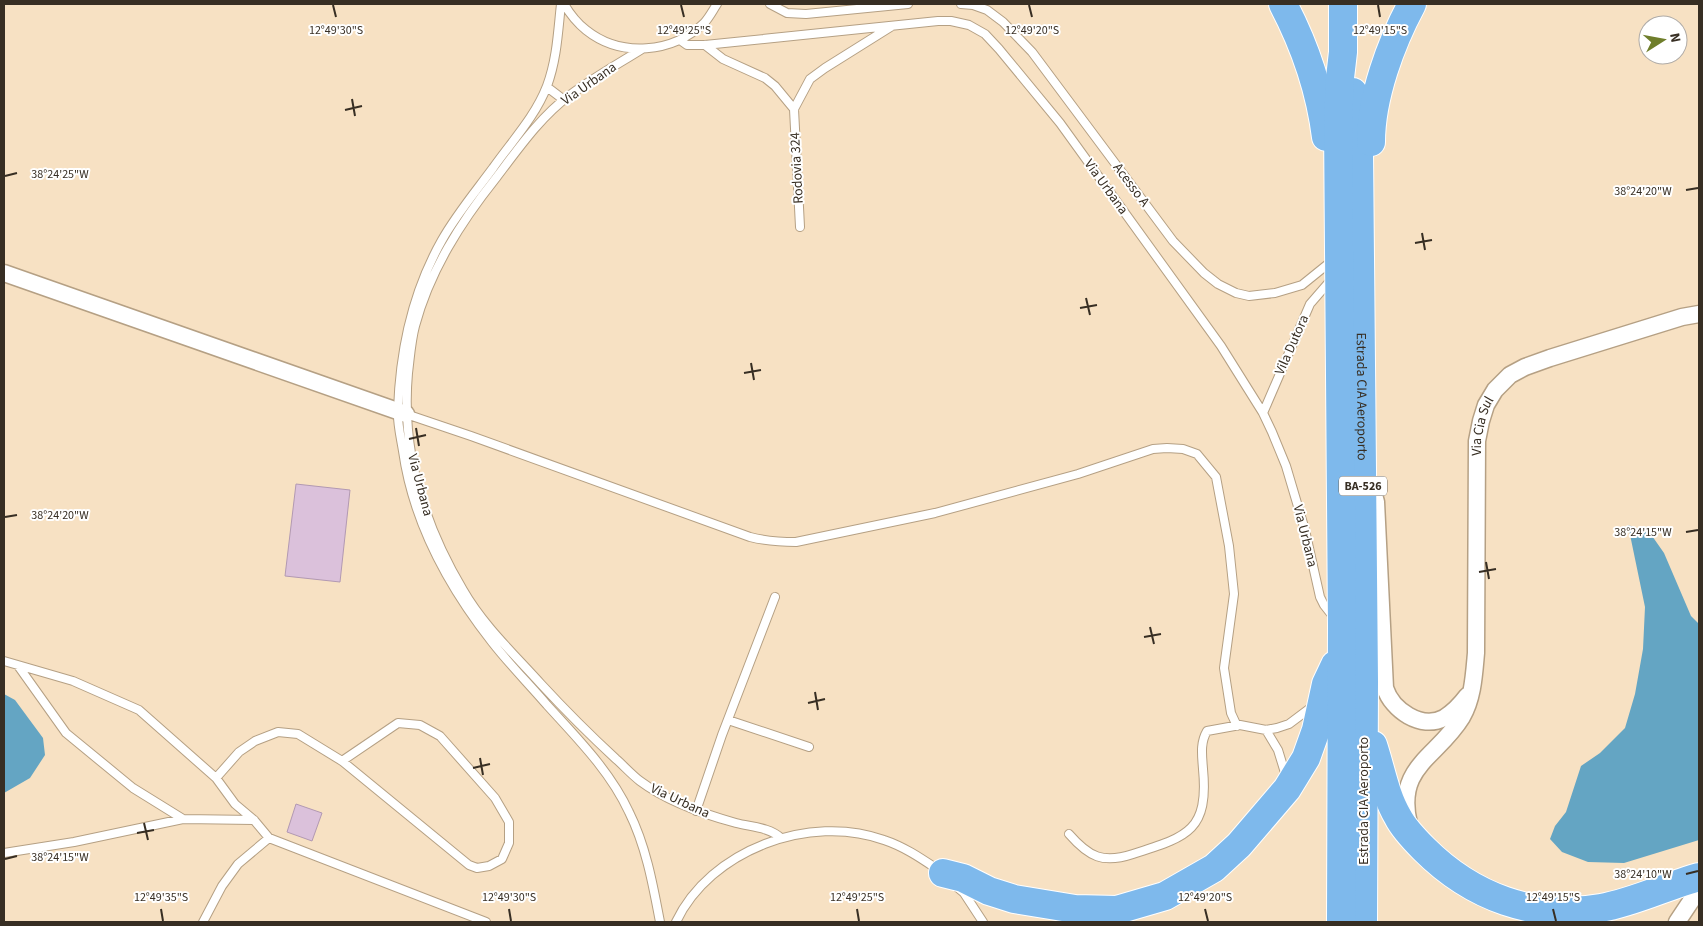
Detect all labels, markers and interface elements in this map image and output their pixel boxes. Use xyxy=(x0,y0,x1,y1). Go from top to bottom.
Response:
north arrow xyxy=(1638,15,1688,65)
text: 12°49'30"S xyxy=(309,22,363,39)
text: 12°49'25"S xyxy=(657,22,711,39)
text: 12°49'20"S xyxy=(1005,22,1059,39)
text: 12°49'15"S xyxy=(1353,22,1407,39)
text: N xyxy=(1664,31,1685,44)
street label: Via Urbana xyxy=(557,58,621,110)
street label: Rodovia 324 xyxy=(785,132,809,204)
street label: Via Urbana xyxy=(1079,155,1133,219)
street label: Acesso A xyxy=(1108,159,1154,211)
text: 38°24'25"W xyxy=(31,166,89,183)
text: 38°24'20"W xyxy=(1614,183,1672,200)
street label: Vila Dutora xyxy=(1270,312,1314,378)
street label: Estrada CIA Aeroporto xyxy=(1351,332,1372,461)
street label: Via Cia Sul xyxy=(1467,392,1499,456)
street label: Via Urbana xyxy=(402,452,438,518)
road number: BA-526 xyxy=(1339,476,1387,496)
street label: Via Urbana xyxy=(1288,503,1322,569)
text: 38°24'20"W xyxy=(31,507,89,524)
text: 38°24'15"W xyxy=(1614,524,1672,541)
street label: Estrada CIA Aeroporto xyxy=(1354,737,1374,865)
street label: Via Urbana xyxy=(647,778,713,824)
text: 38°24'15"W xyxy=(31,849,89,866)
text: 38°24'10"W xyxy=(1614,866,1672,883)
text: 12°49'35"S xyxy=(134,889,188,906)
text: 12°49'30"S xyxy=(482,889,536,906)
text: 12°49'25"S xyxy=(830,889,884,906)
text: 12°49'20"S xyxy=(1178,889,1232,906)
text: 12°49'15"S xyxy=(1526,889,1580,906)

